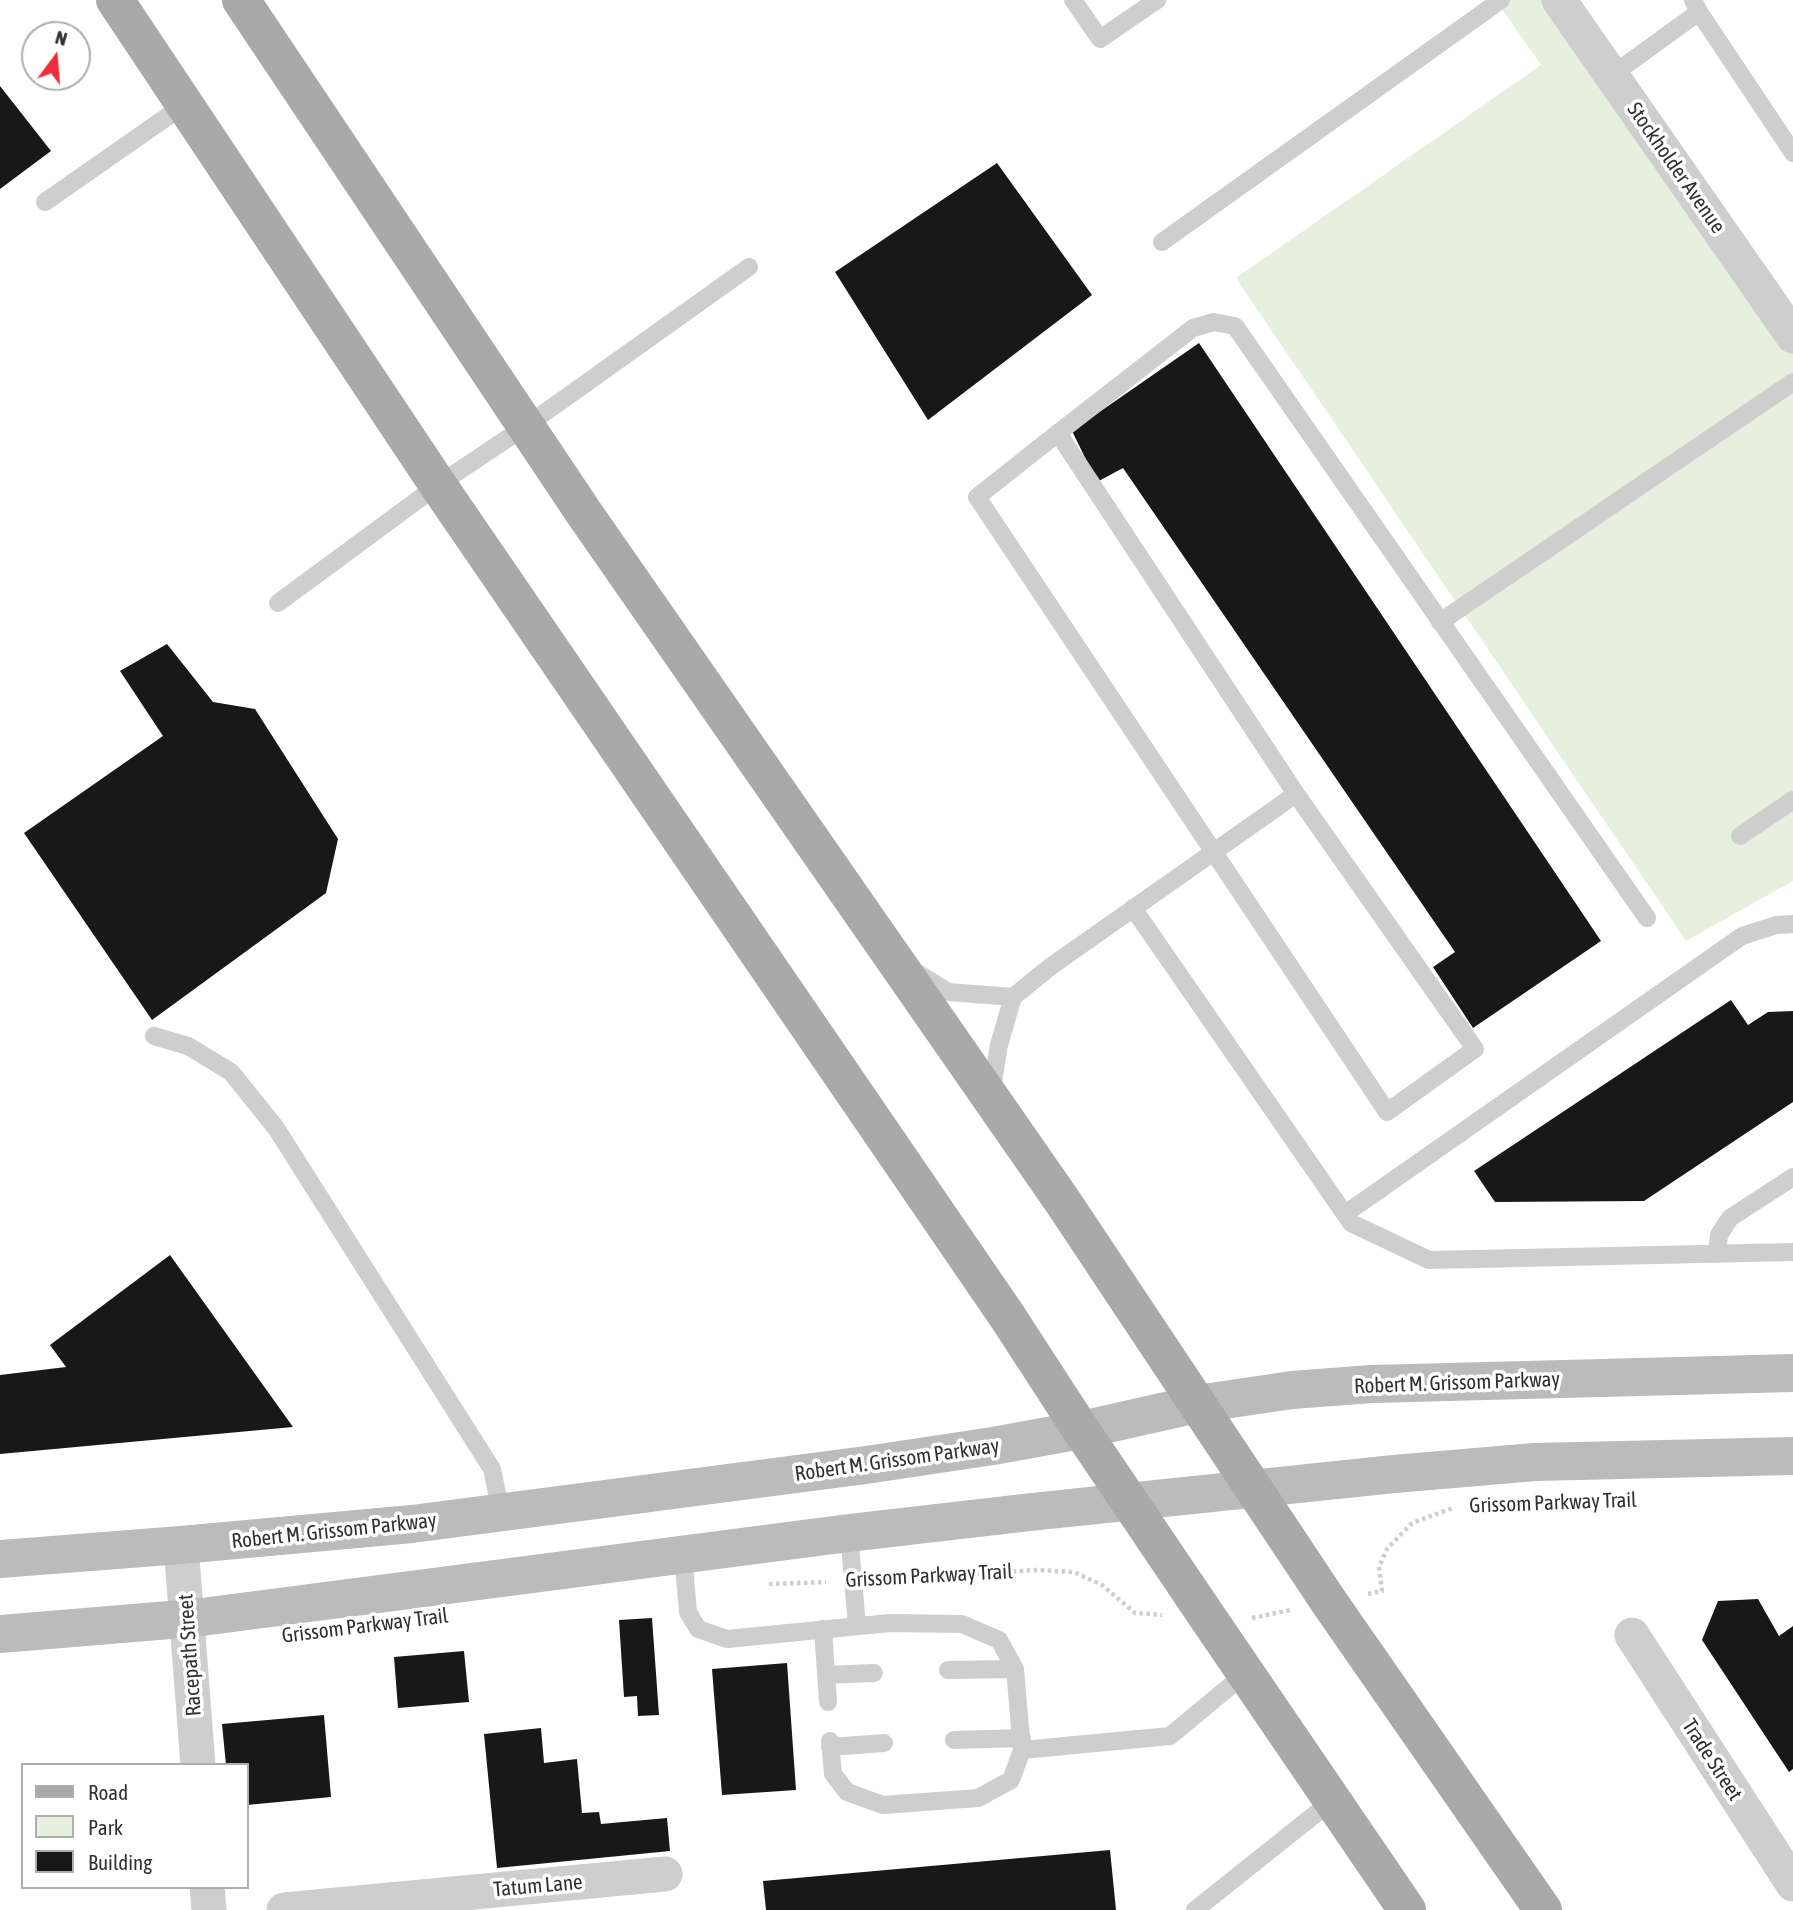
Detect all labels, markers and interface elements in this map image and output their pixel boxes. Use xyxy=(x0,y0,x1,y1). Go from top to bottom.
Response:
north arrow xyxy=(21,21,91,91)
text: N xyxy=(53,26,70,50)
street label: Stockholder Avenue xyxy=(1622,98,1730,238)
street label: Robert M. Grissom Parkway xyxy=(1354,1367,1560,1399)
street label: Robert M. Grissom Parkway xyxy=(793,1433,1001,1487)
street label: Grissom Parkway Trail xyxy=(1469,1487,1637,1519)
street label: Robert M. Grissom Parkway xyxy=(230,1508,438,1554)
street label: Grissom Parkway Trail xyxy=(845,1559,1013,1593)
street label: Racepath Street xyxy=(173,1593,207,1717)
street label: Grissom Parkway Trail xyxy=(280,1603,450,1649)
street label: Trade Street xyxy=(1676,1715,1748,1805)
legend xyxy=(21,1763,248,1889)
text: Road xyxy=(88,1780,128,1804)
text: Park xyxy=(88,1815,123,1839)
text: Building xyxy=(88,1850,152,1874)
street label: Tatum Lane xyxy=(492,1870,584,1902)

